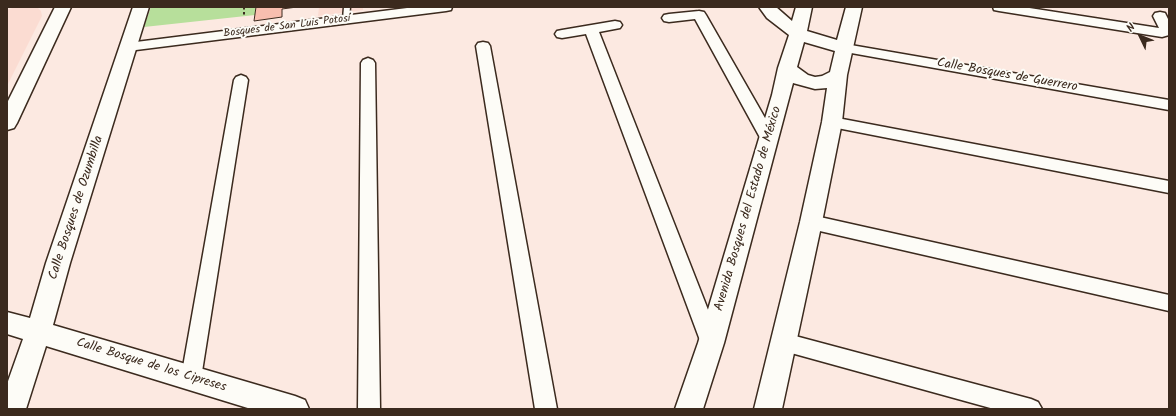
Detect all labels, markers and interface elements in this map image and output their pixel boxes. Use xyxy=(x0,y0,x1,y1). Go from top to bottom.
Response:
street label: Bosques de San Luis Potosí xyxy=(223,13,351,41)
north arrow xyxy=(1120,16,1160,56)
text: N xyxy=(1122,19,1140,37)
street label: Calle Bosques de Guerrero xyxy=(936,56,1078,96)
street label: Avenida Bosques del Estado de México xyxy=(712,105,786,313)
street label: Calle Bosques de Ozumbilla xyxy=(46,134,108,282)
street label: Calle Bosque de los Cipreses xyxy=(74,336,228,396)

